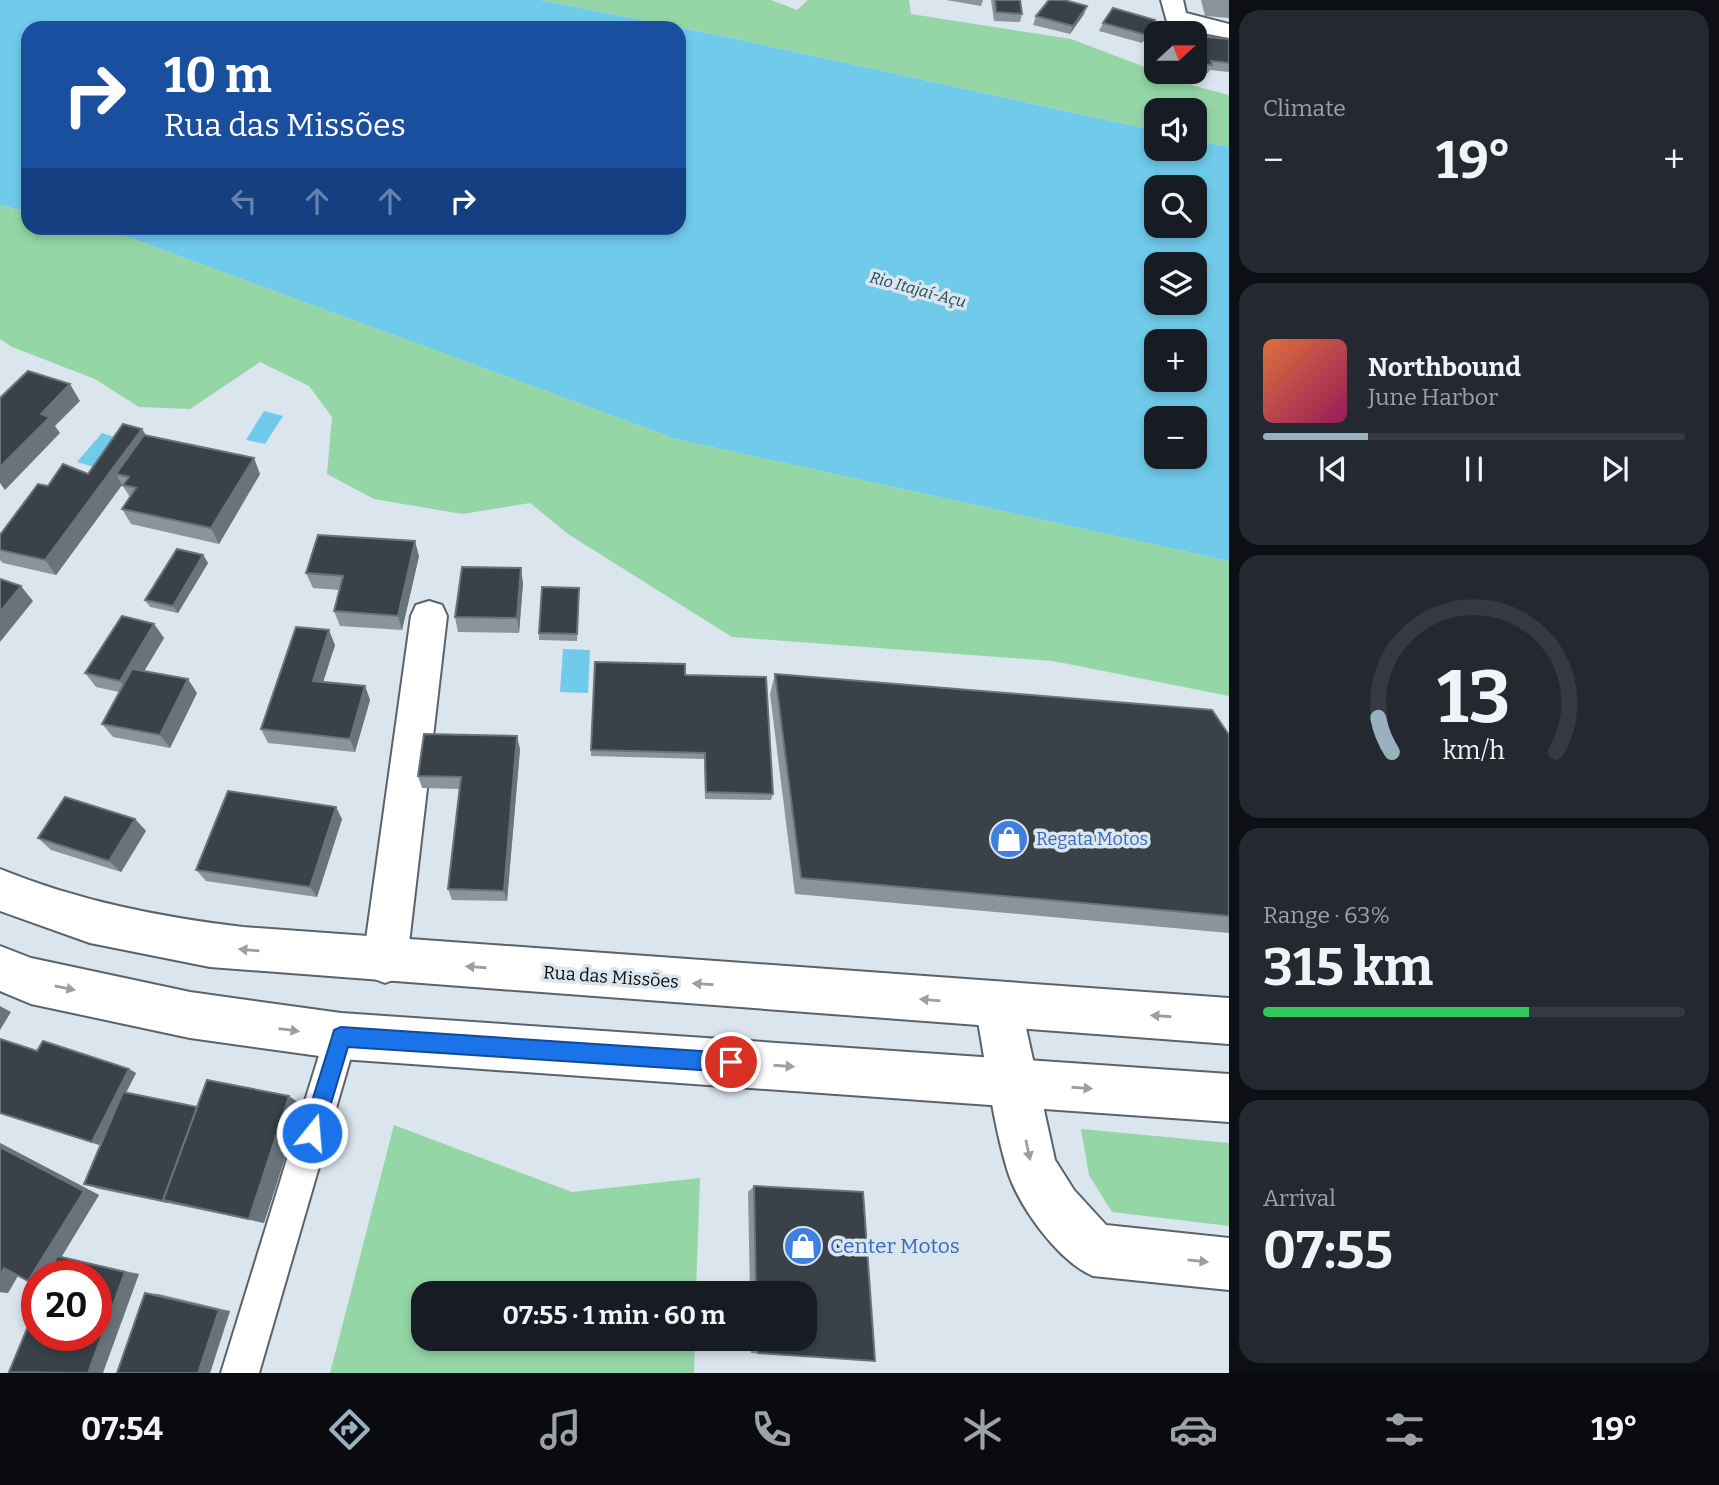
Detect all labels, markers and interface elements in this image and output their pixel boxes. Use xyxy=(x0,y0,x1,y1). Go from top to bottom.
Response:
north arrow xyxy=(1144,21,1208,84)
map controls xyxy=(1144,21,1207,469)
text: 10 m xyxy=(164,46,272,105)
icon: right xyxy=(49,49,140,140)
text: Climate xyxy=(1263,94,1346,122)
button: sound xyxy=(1144,98,1207,161)
text: Rua das Missões xyxy=(164,106,406,144)
text: 19° xyxy=(1436,129,1511,192)
text: − xyxy=(1263,137,1284,183)
text: + xyxy=(1663,137,1685,183)
button: search xyxy=(1144,175,1207,238)
icon: left xyxy=(225,182,263,220)
icon: ahead xyxy=(298,182,336,220)
icon: ahead xyxy=(371,182,409,220)
icon: right xyxy=(444,182,482,220)
button: layers xyxy=(1144,252,1207,315)
water label: Rio Itajaí-Açu xyxy=(868,267,968,311)
button: + xyxy=(1144,329,1207,392)
text: Northbound xyxy=(1368,352,1521,383)
text: June Harbor xyxy=(1368,383,1498,411)
button: − xyxy=(1144,406,1207,469)
icon: previous xyxy=(1314,450,1352,488)
icon: pause xyxy=(1455,450,1493,488)
icon: next xyxy=(1596,450,1634,488)
text: 13 xyxy=(1437,655,1511,742)
text: km/h xyxy=(1443,736,1505,766)
shop icon: Regata Motos xyxy=(988,818,1030,860)
place label: Regata Motos xyxy=(1036,828,1148,850)
text: Range · 63% xyxy=(1263,901,1390,929)
text: 315 km xyxy=(1263,936,1433,999)
one-way arrow xyxy=(238,944,260,955)
street label: Rua das Missões xyxy=(542,961,680,993)
one-way arrow xyxy=(465,962,487,973)
one-way arrow xyxy=(691,978,713,989)
one-way arrow xyxy=(54,983,76,994)
one-way arrow xyxy=(918,994,940,1005)
one-way arrow xyxy=(1150,1010,1172,1021)
one-way arrow xyxy=(278,1024,300,1035)
pin xyxy=(701,1032,761,1092)
icon: arrive xyxy=(712,1043,750,1081)
one-way arrow xyxy=(773,1061,795,1072)
one-way arrow xyxy=(1071,1083,1093,1094)
position arrow xyxy=(275,1096,349,1170)
one-way arrow xyxy=(1022,1139,1033,1161)
text: Arrival xyxy=(1263,1184,1336,1212)
text: 07:55 xyxy=(1263,1219,1393,1282)
shop icon: Center Motos xyxy=(782,1225,824,1267)
place label: Center Motos xyxy=(830,1233,960,1259)
one-way arrow xyxy=(1187,1256,1209,1267)
speed limit sign: 20 xyxy=(21,1260,112,1351)
text: 07:55 · 1 min · 60 m xyxy=(503,1300,725,1331)
icon: directions xyxy=(325,1405,374,1454)
icon: music xyxy=(536,1405,585,1454)
icon: phone xyxy=(747,1405,796,1454)
icon: climate xyxy=(958,1405,1007,1454)
icon: car xyxy=(1169,1405,1218,1454)
icon: filters xyxy=(1380,1405,1429,1454)
text: 07:54 xyxy=(81,1410,163,1448)
text: 19° xyxy=(1591,1410,1638,1448)

